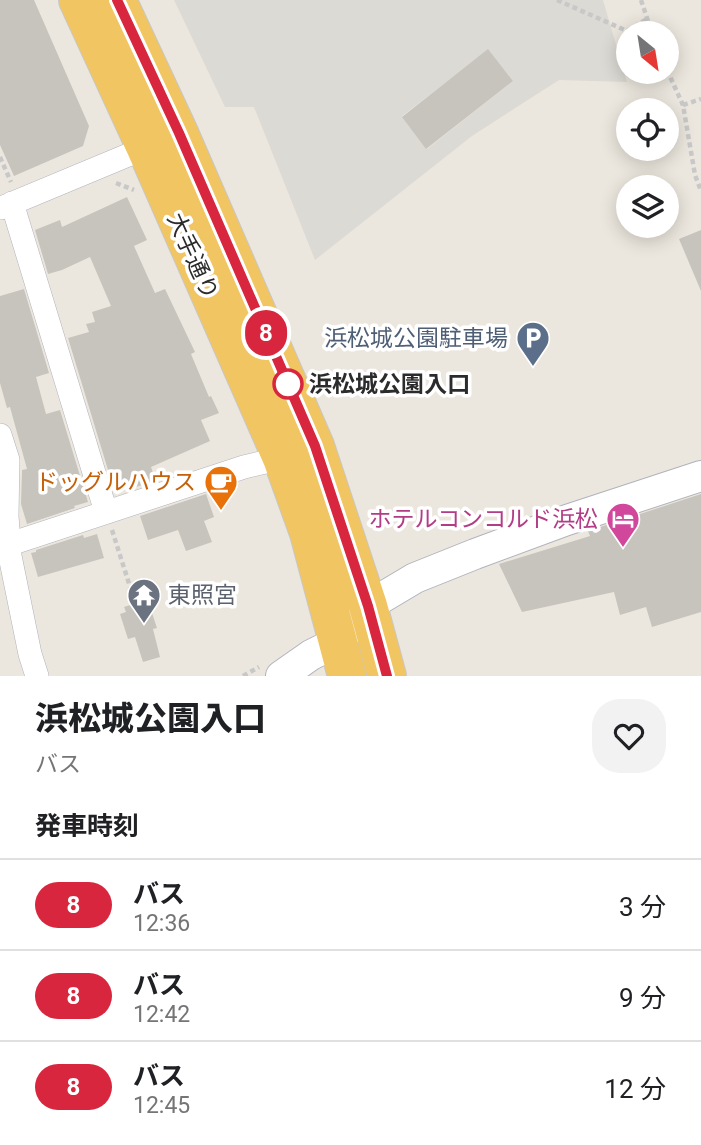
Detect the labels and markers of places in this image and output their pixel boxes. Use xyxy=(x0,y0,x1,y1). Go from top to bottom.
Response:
parking icon: 浜松城公園駐車場 xyxy=(514,319,552,368)
place label: 浜松城公園駐車場 xyxy=(324,325,508,352)
marker: 浜松城公園入口 xyxy=(273,369,303,399)
place label: 浜松城公園入口 xyxy=(309,371,470,398)
cafe icon: ドッグルハウス xyxy=(202,463,240,512)
place label: ドッグルハウス xyxy=(35,469,196,496)
hotel icon: ホテルコンコルド浜松 xyxy=(604,500,642,549)
place label: ホテルコンコルド浜松 xyxy=(368,506,598,533)
temple icon: 東照宮 xyxy=(125,576,163,625)
place label: 東照宮 xyxy=(168,582,237,609)

